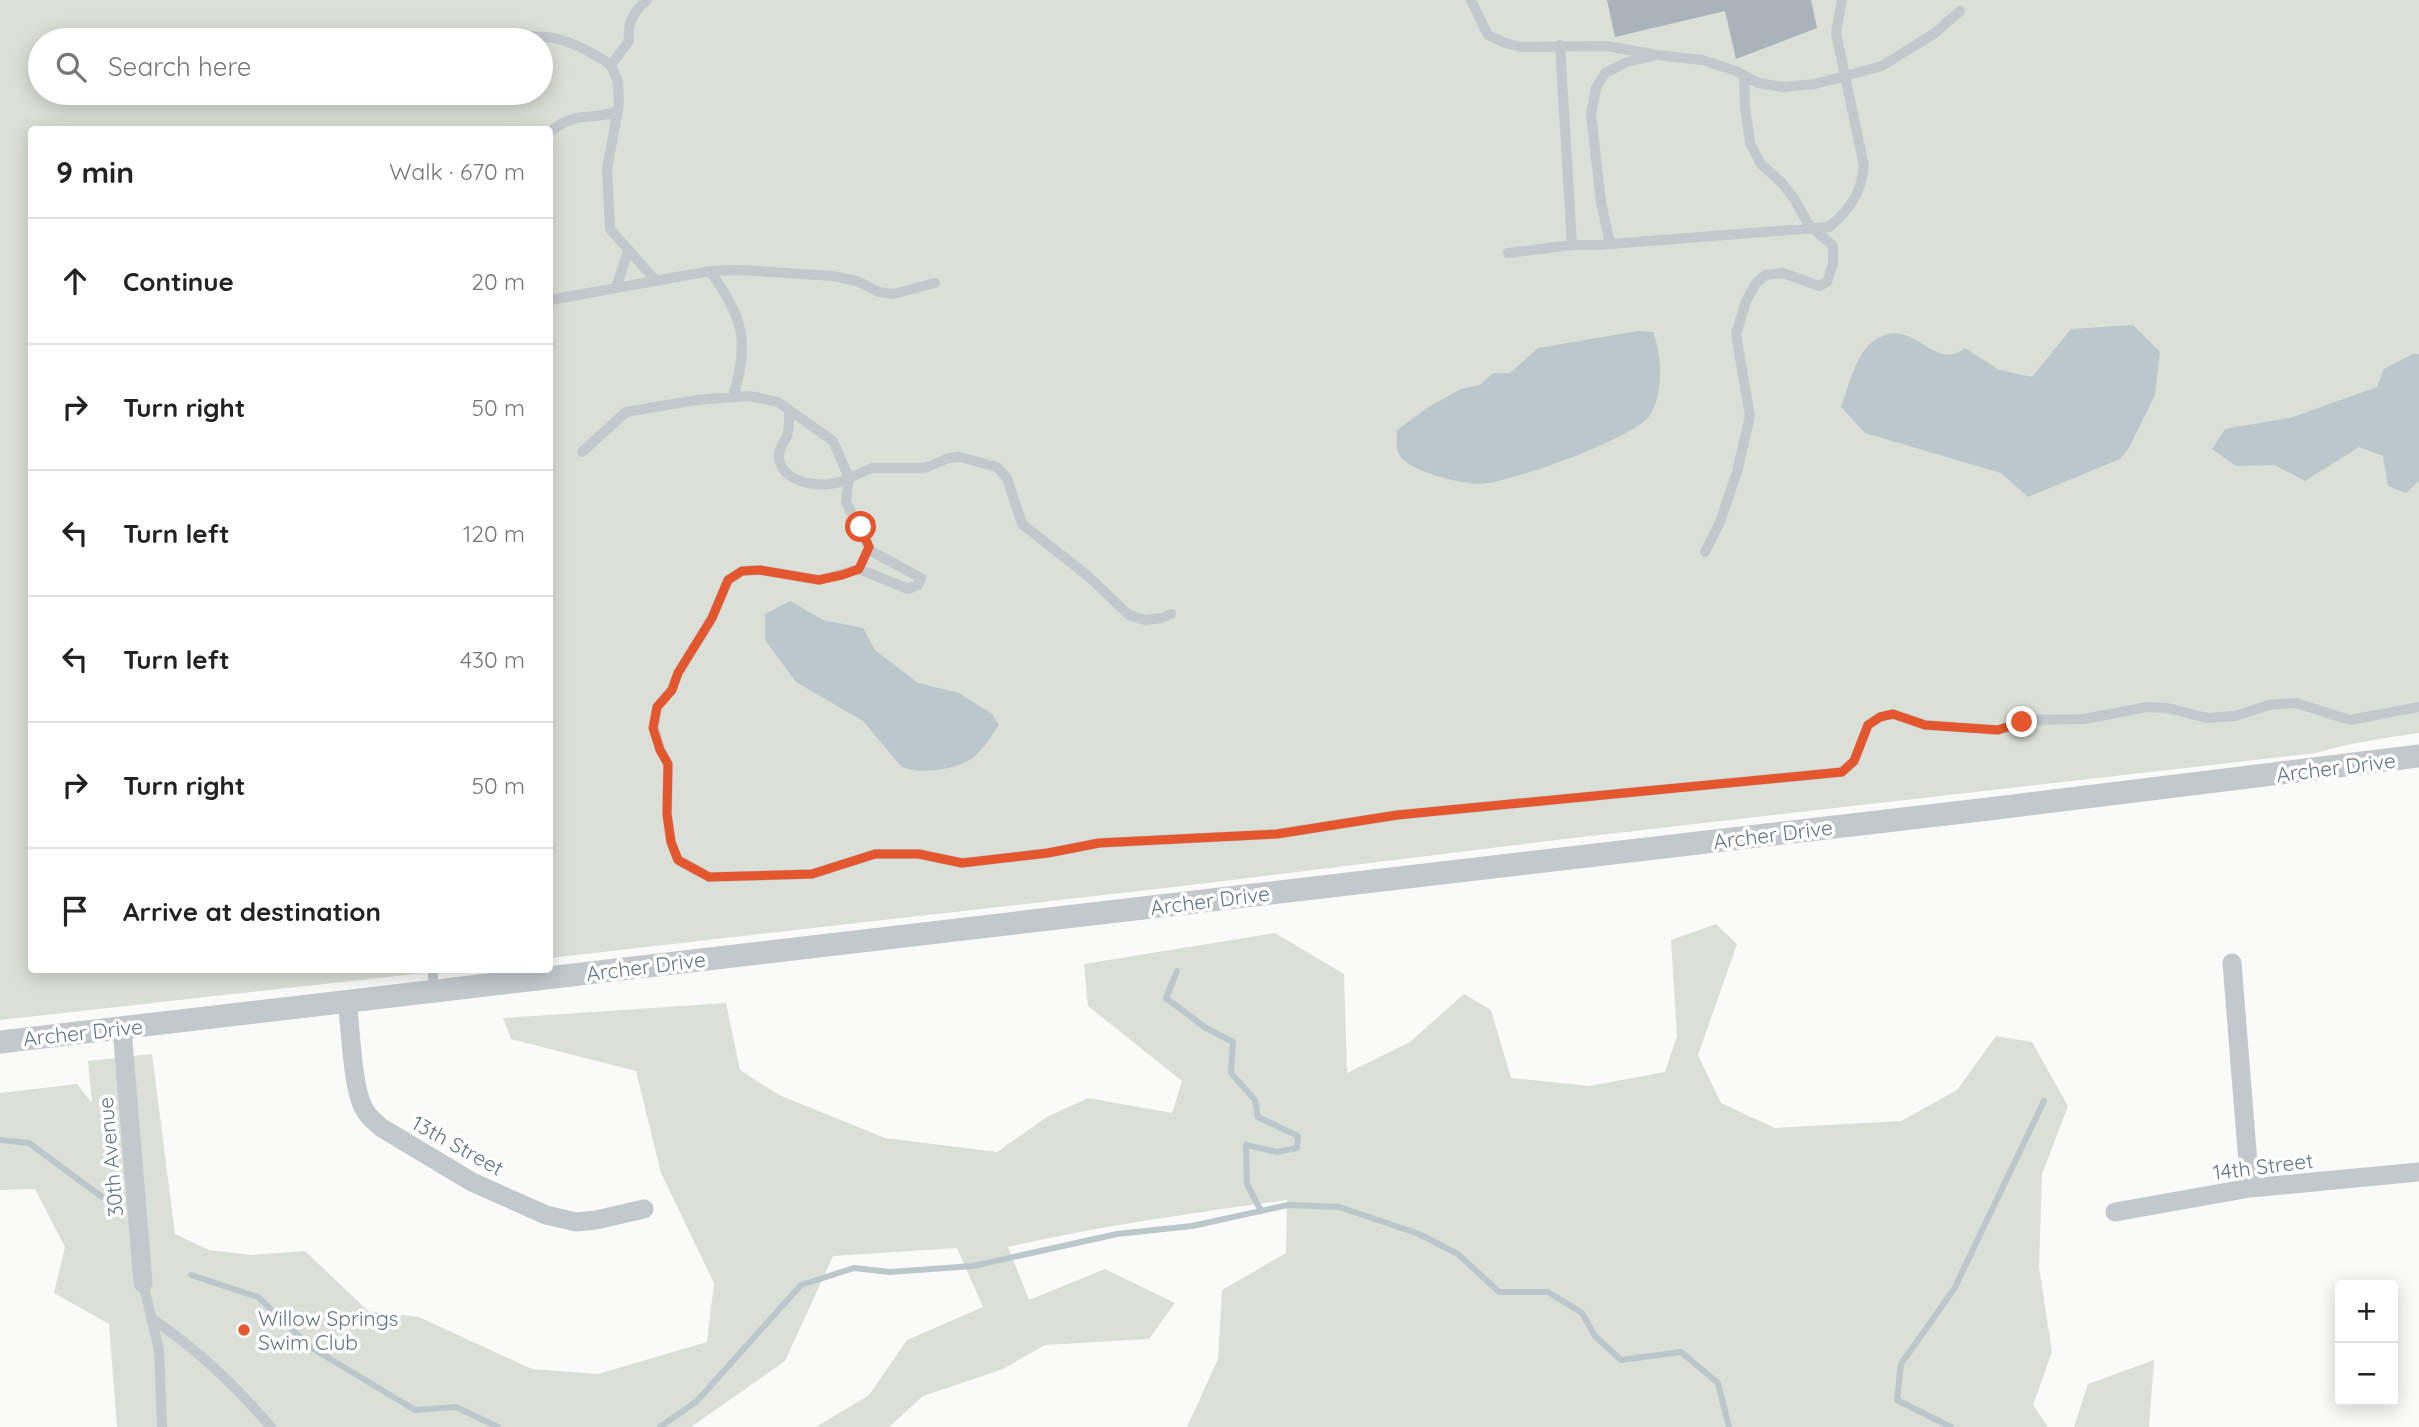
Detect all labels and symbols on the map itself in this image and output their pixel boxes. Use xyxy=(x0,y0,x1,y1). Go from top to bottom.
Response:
route start xyxy=(845,511,876,542)
route end xyxy=(2006,706,2037,737)
street label: Archer Drive xyxy=(2275,747,2397,787)
street label: Archer Drive xyxy=(1712,814,1834,854)
street label: Archer Drive xyxy=(1149,880,1271,920)
street label: Archer Drive xyxy=(585,946,707,986)
street label: Archer Drive xyxy=(22,1013,144,1051)
street label: 30th Avenue xyxy=(92,1096,128,1218)
street label: 13th Street xyxy=(408,1109,508,1181)
street label: 14th Street xyxy=(2211,1147,2315,1185)
place label: Willow Springs Swim Club xyxy=(258,1305,398,1355)
marker: Willow Springs Swim Club xyxy=(236,1322,252,1338)

